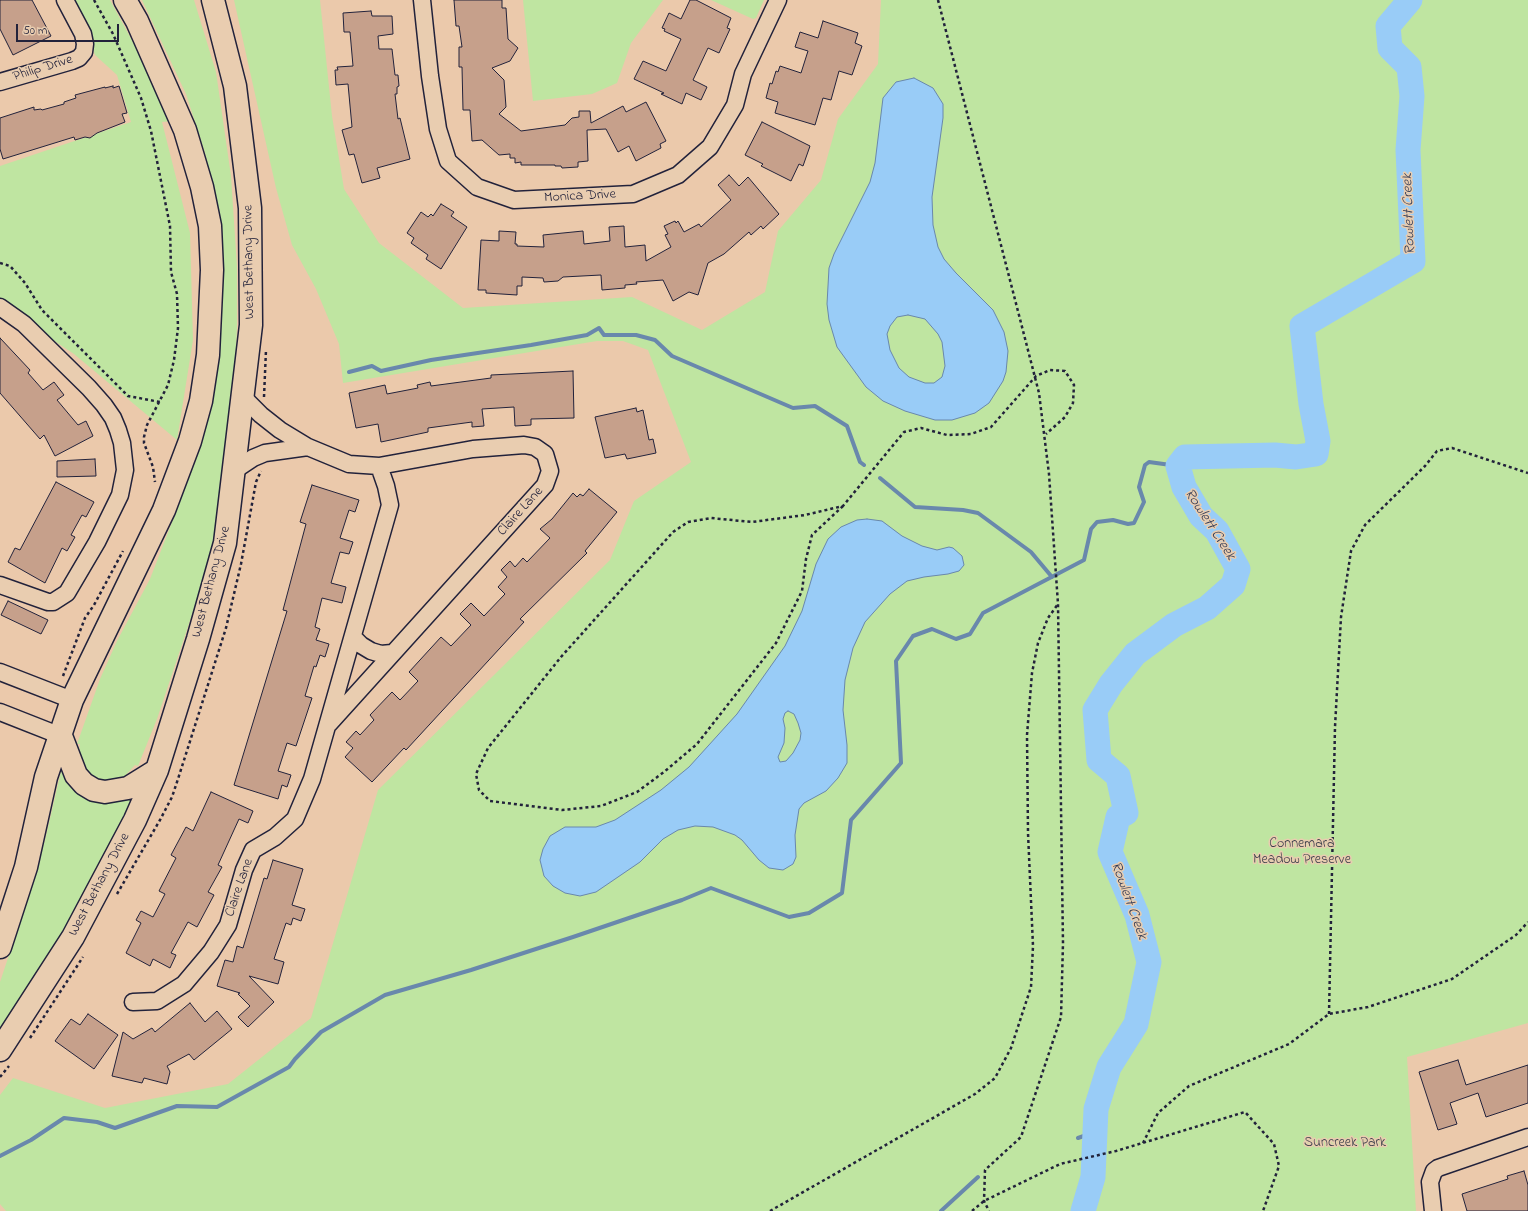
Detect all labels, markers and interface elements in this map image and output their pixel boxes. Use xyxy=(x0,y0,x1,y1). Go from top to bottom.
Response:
scale bar xyxy=(18,16,121,42)
text: 50 m xyxy=(23,22,47,40)
street label: Philip Drive xyxy=(11,52,75,86)
water label: Rowlett Creek xyxy=(1400,173,1420,255)
street label: Monica Drive xyxy=(544,187,616,207)
street label: West Bethany Drive xyxy=(241,205,259,319)
street label: Claire Lane xyxy=(495,484,547,540)
water label: Rowlett Creek xyxy=(1179,486,1239,564)
street label: West Bethany Drive xyxy=(189,525,235,639)
street label: West Bethany Drive xyxy=(66,831,134,939)
park label: Connemara Meadow Preserve xyxy=(1253,837,1351,870)
street label: Claire Lane xyxy=(222,857,258,919)
water label: Rowlett Creek xyxy=(1106,860,1150,942)
park label: Suncreek Park xyxy=(1304,1136,1386,1152)

